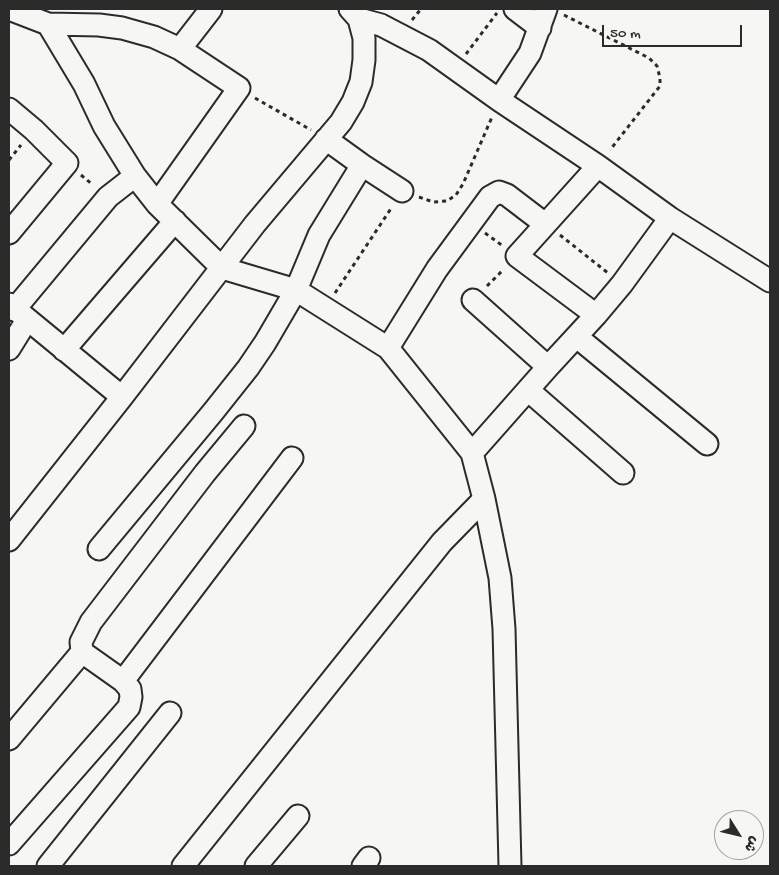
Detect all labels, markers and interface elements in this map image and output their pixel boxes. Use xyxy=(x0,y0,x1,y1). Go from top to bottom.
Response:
scale bar xyxy=(604,15,744,47)
text: 50 m xyxy=(610,25,641,43)
north arrow xyxy=(714,810,764,860)
text: ش xyxy=(739,832,762,855)

